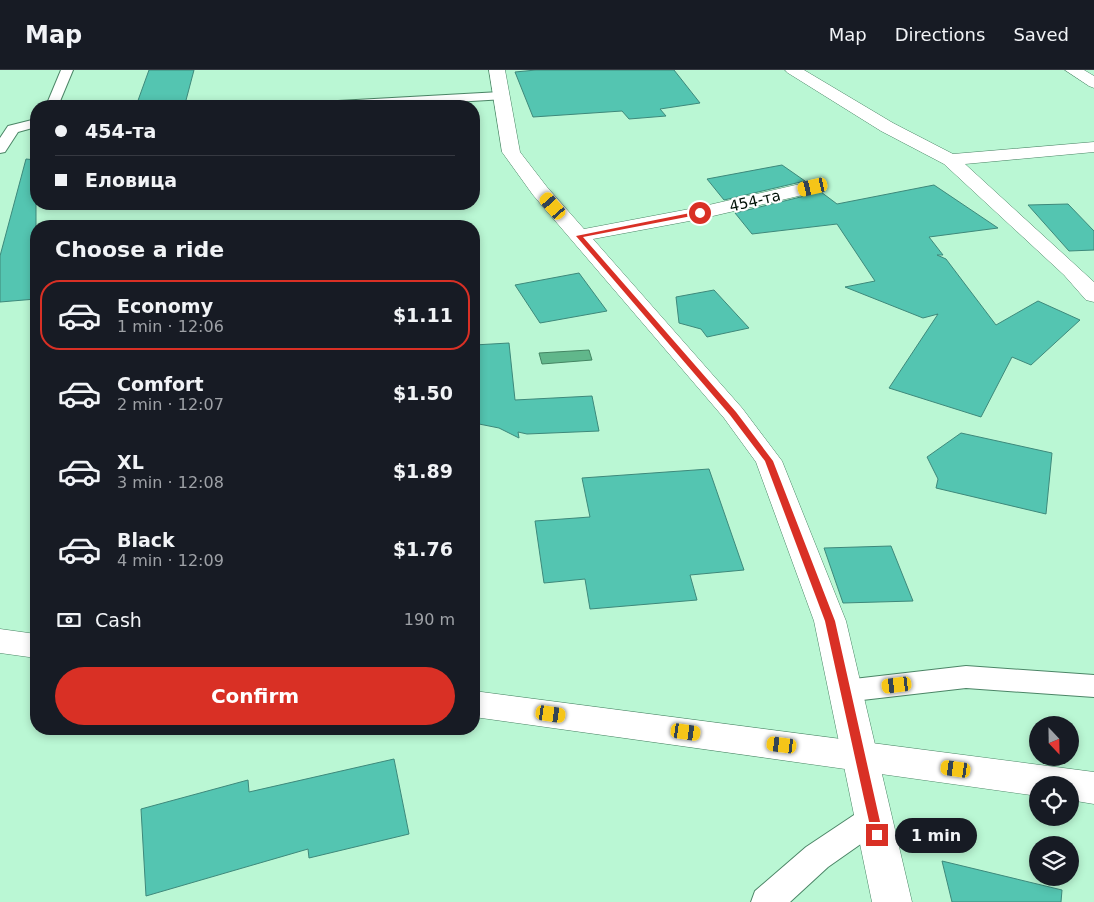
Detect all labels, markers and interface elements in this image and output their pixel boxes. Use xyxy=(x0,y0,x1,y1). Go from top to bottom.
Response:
text: Map xyxy=(25,21,82,49)
text: Map xyxy=(829,24,867,45)
text: Directions xyxy=(895,24,985,45)
text: Saved xyxy=(1013,24,1069,45)
text: 454-та xyxy=(85,120,156,142)
text: Еловица xyxy=(85,169,177,191)
car xyxy=(796,176,829,198)
street label: 454-та xyxy=(728,186,782,216)
car xyxy=(537,190,568,222)
route start xyxy=(689,202,711,224)
text: Choose a ride xyxy=(55,237,224,262)
icon: car xyxy=(57,293,102,338)
text: Economy xyxy=(117,295,213,317)
text: $1.11 xyxy=(393,304,453,326)
text: 1 min · 12:06 xyxy=(117,317,224,336)
icon: car xyxy=(57,371,102,416)
text: Comfort xyxy=(117,373,204,395)
text: $1.50 xyxy=(393,382,453,404)
text: 2 min · 12:07 xyxy=(117,395,224,414)
icon: car xyxy=(57,449,102,494)
text: XL xyxy=(117,451,144,473)
text: $1.89 xyxy=(393,460,453,482)
text: 3 min · 12:08 xyxy=(117,473,224,492)
icon: car xyxy=(57,527,102,572)
text: Black xyxy=(117,529,175,551)
text: $1.76 xyxy=(393,538,453,560)
text: 4 min · 12:09 xyxy=(117,551,224,570)
icon: cash xyxy=(55,606,83,634)
text: Cash xyxy=(95,609,142,631)
text: 190 m xyxy=(404,610,455,629)
button: Confirm xyxy=(55,667,455,725)
car xyxy=(881,676,912,694)
car xyxy=(535,704,566,724)
north arrow xyxy=(1029,716,1079,766)
map controls xyxy=(1029,716,1079,886)
car xyxy=(670,722,701,742)
car xyxy=(766,736,797,754)
car xyxy=(940,759,971,779)
button: locate xyxy=(1029,776,1079,826)
callout: 1 min xyxy=(894,818,977,852)
route end xyxy=(866,824,888,846)
text: 1 min xyxy=(911,826,961,845)
button: layers xyxy=(1029,836,1079,886)

